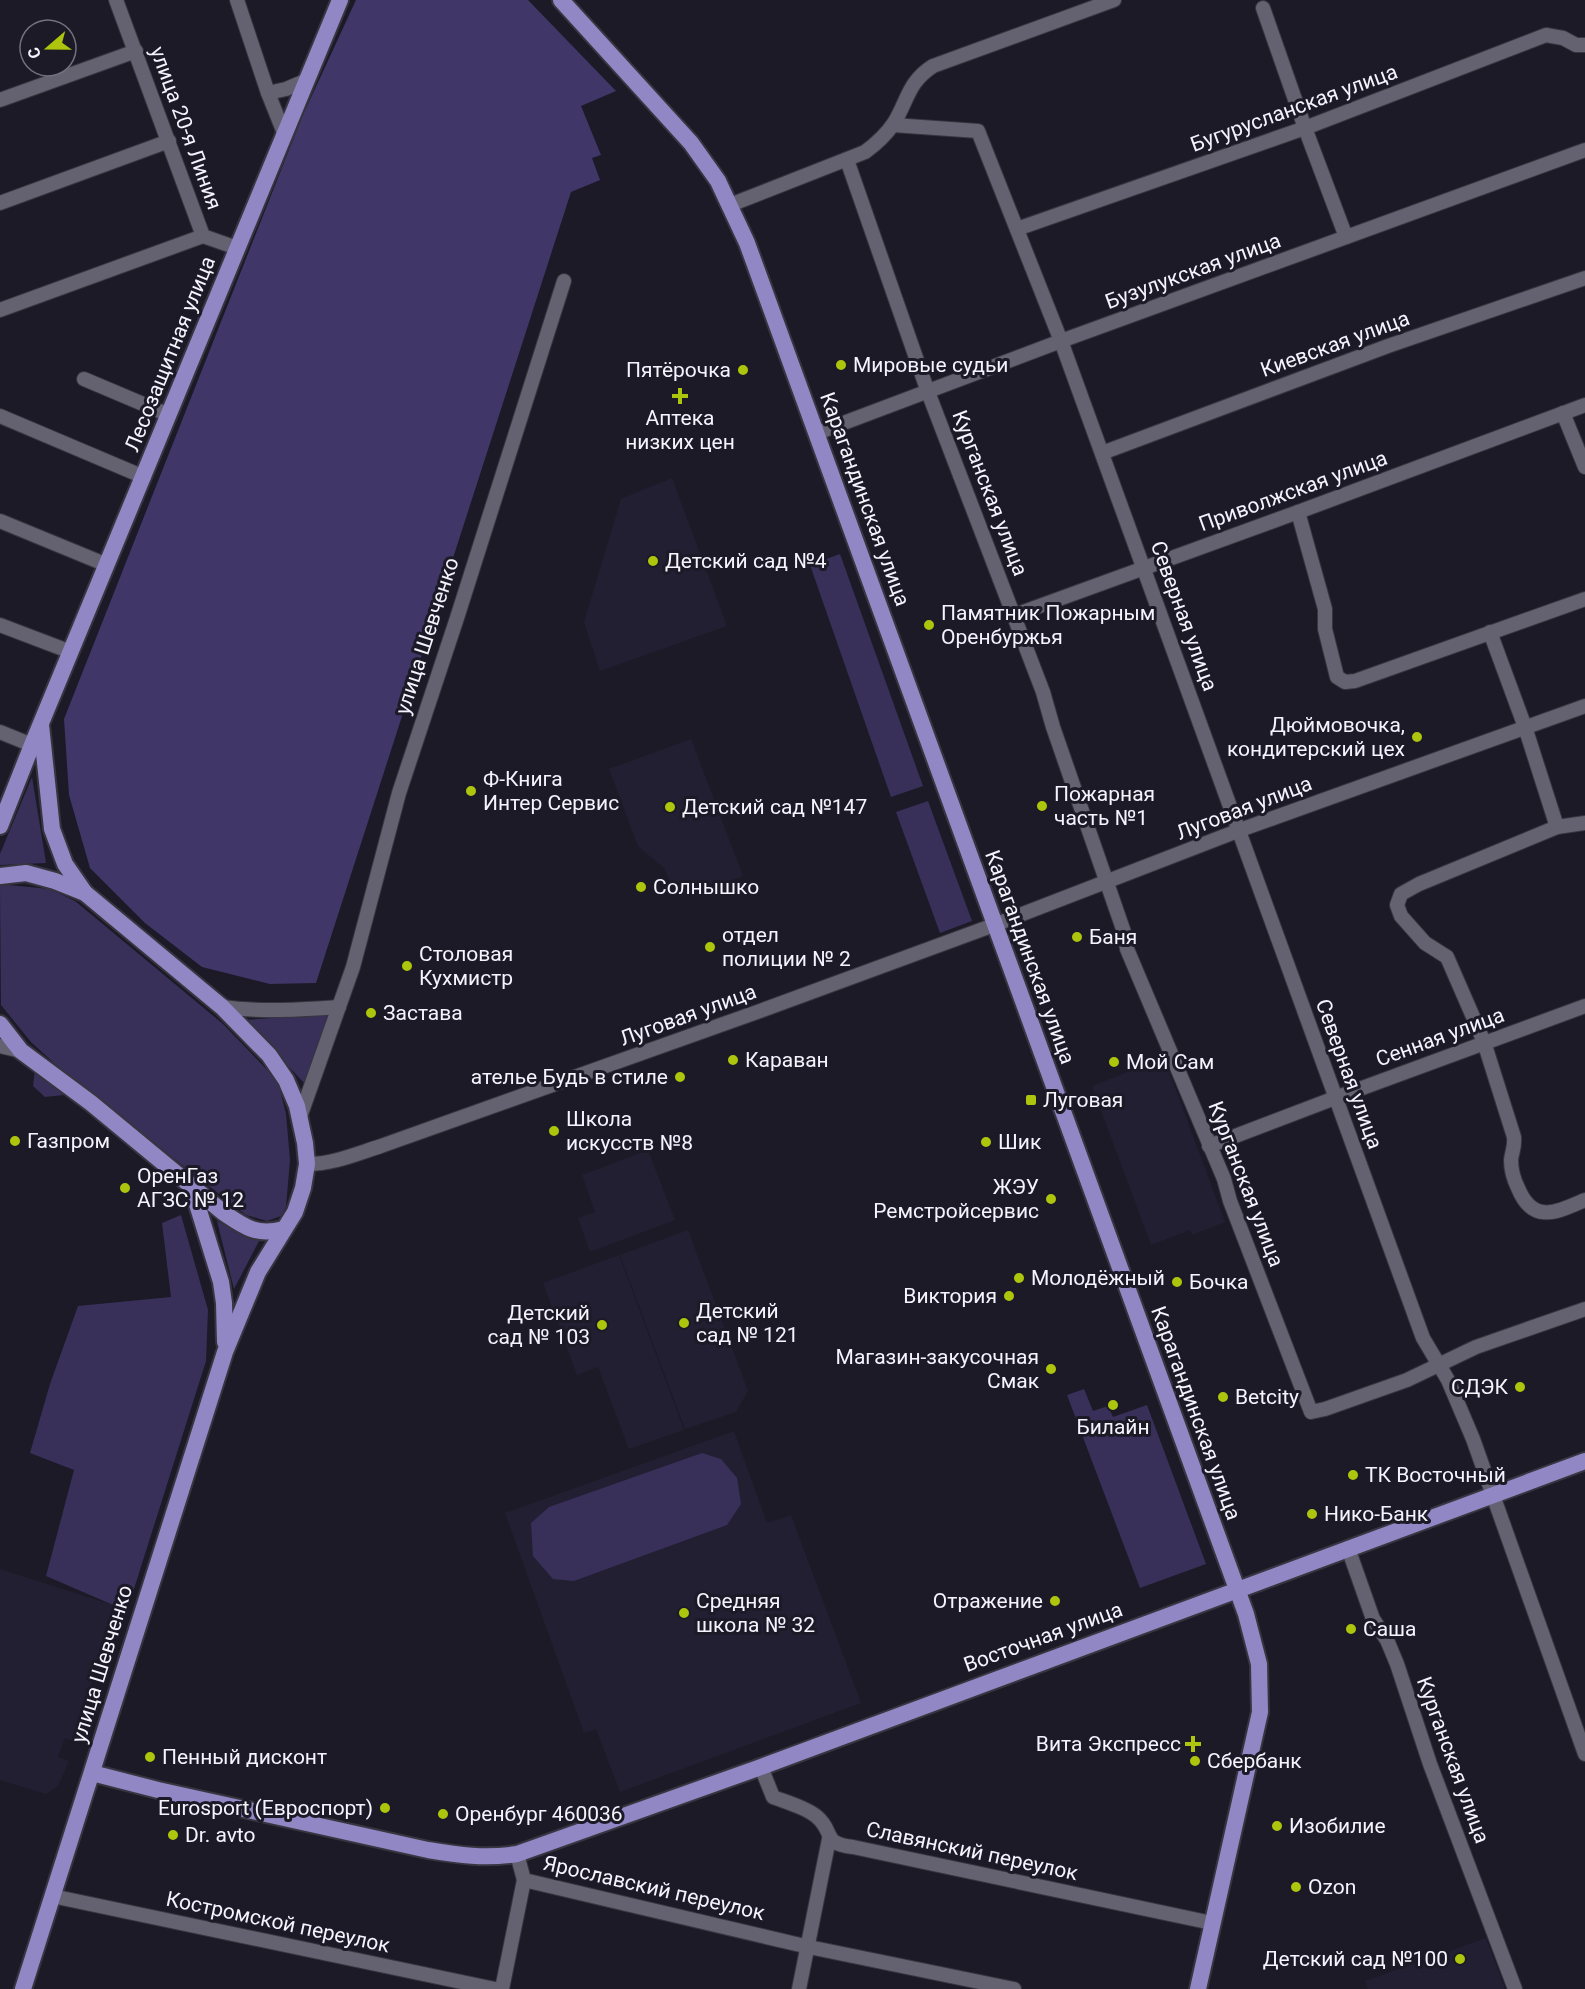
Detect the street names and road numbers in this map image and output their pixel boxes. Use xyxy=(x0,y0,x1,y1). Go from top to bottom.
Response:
street label: улица 20-я Линия xyxy=(145,43,227,213)
street label: Бугурусланская улица xyxy=(1187,59,1401,157)
street label: Бузулукская улица xyxy=(1102,228,1284,314)
street label: Лесозащитная улица xyxy=(120,253,220,455)
street label: Киевская улица xyxy=(1257,306,1413,382)
street label: Карагандинская улица xyxy=(815,389,915,609)
street label: Курганская улица xyxy=(947,407,1033,579)
street label: Приволжская улица xyxy=(1195,446,1391,536)
street label: Северная улица xyxy=(1146,538,1222,694)
street label: улица Шевченко xyxy=(390,555,464,717)
street label: Луговая улица xyxy=(1173,771,1315,845)
street label: Карагандинская улица xyxy=(980,847,1080,1067)
street label: Луговая улица xyxy=(617,979,759,1051)
street label: Северная улица xyxy=(1311,996,1387,1152)
street label: Сенная улица xyxy=(1373,1003,1507,1071)
street label: Курганская улица xyxy=(1203,1098,1289,1270)
street label: Карагандинская улица xyxy=(1146,1303,1246,1523)
street label: улица Шевченко xyxy=(67,1582,137,1746)
street label: Восточная улица xyxy=(960,1597,1126,1677)
street label: Курганская улица xyxy=(1412,1674,1494,1846)
street label: Славянский переулок xyxy=(864,1817,1081,1885)
street label: Ярославский переулок xyxy=(541,1851,768,1925)
street label: Костромской переулок xyxy=(164,1887,393,1958)

